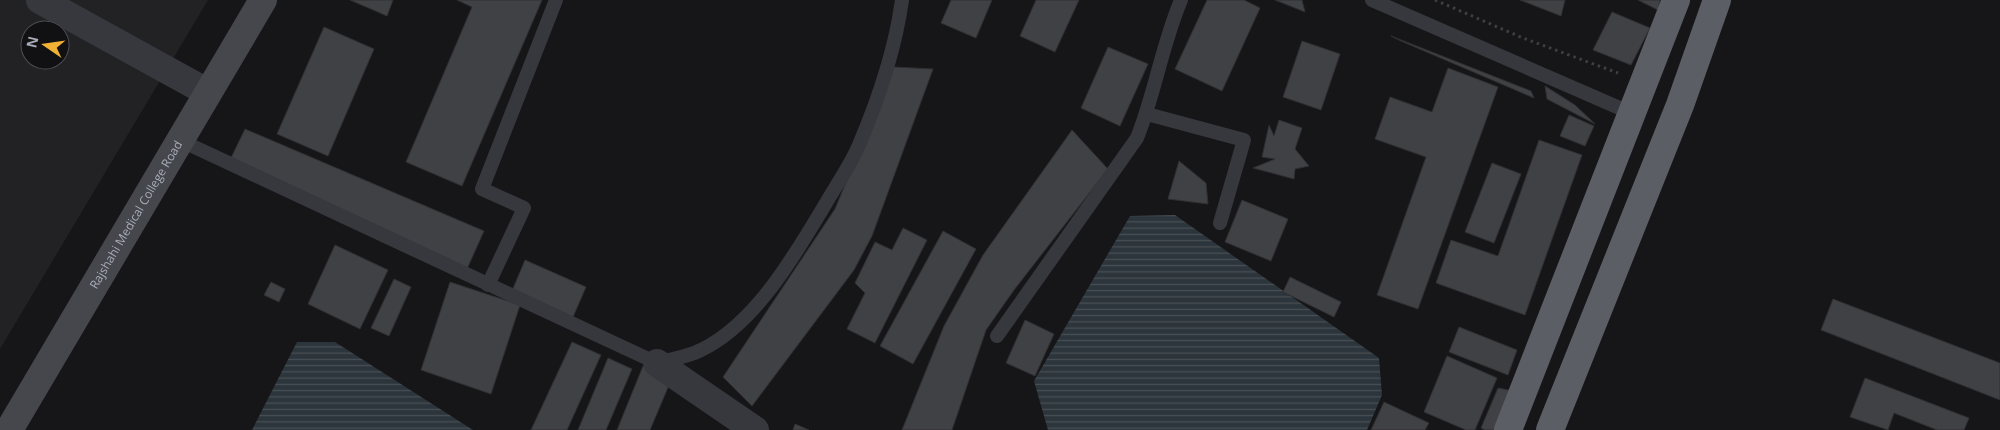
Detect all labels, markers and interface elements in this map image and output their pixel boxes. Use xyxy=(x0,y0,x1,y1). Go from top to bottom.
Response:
north arrow xyxy=(20,20,70,70)
text: N xyxy=(21,34,42,50)
street label: Rajshahi Medical College Road xyxy=(85,137,186,292)

